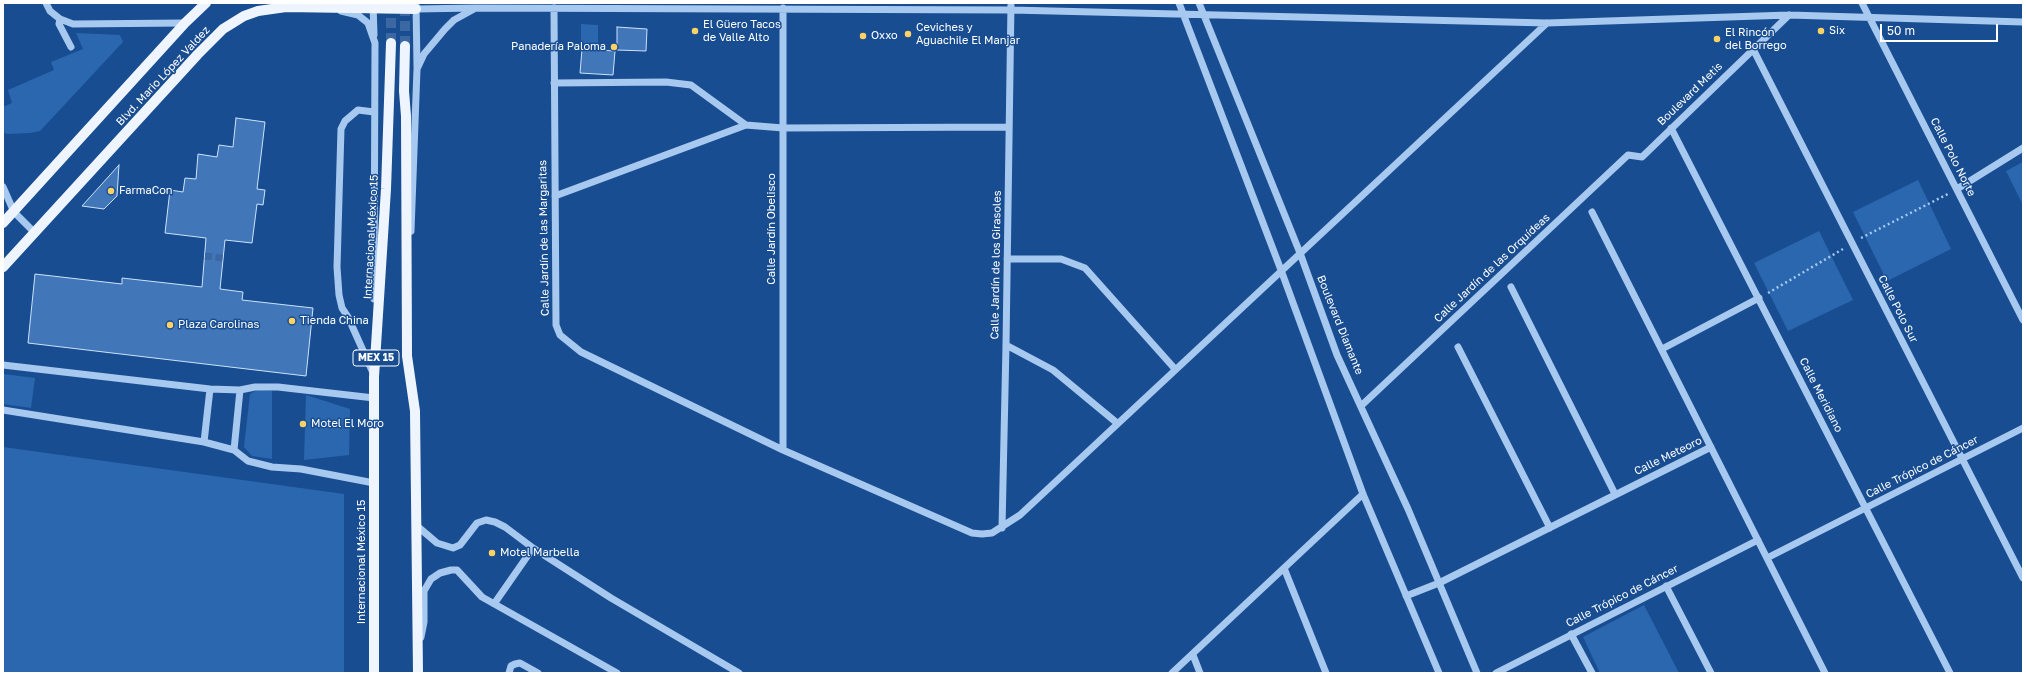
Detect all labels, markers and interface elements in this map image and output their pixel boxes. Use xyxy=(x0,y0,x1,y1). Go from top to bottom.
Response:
scale bar xyxy=(1882,16,2000,42)
place label: El Güero Tacos de Valle Alto xyxy=(703,18,781,44)
place label: Ceviches y Aguachile El Manjar xyxy=(916,21,1020,47)
text: 50 m xyxy=(1887,23,1915,38)
street label: Blvd. Mario López Valdez xyxy=(113,24,213,128)
place label: Six xyxy=(1829,24,1845,38)
marker: El Güero Tacos de Valle Alto xyxy=(690,26,700,36)
place label: El Rincón del Borrego xyxy=(1725,26,1787,52)
marker: Six xyxy=(1816,26,1826,36)
place label: Oxxo xyxy=(871,29,898,43)
marker: Ceviches y Aguachile El Manjar xyxy=(903,29,913,39)
marker: Oxxo xyxy=(858,31,868,41)
marker: El Rincón del Borrego xyxy=(1712,34,1722,44)
place label: Panadería Paloma xyxy=(511,40,606,54)
marker: Panadería Paloma xyxy=(609,42,619,52)
street label: Boulevard Metis xyxy=(1655,60,1725,128)
street label: Calle Polo Norte xyxy=(1927,115,1979,199)
street label: Calle Jardín de las Margaritas xyxy=(536,160,552,316)
street label: Calle Jardín Obelisco xyxy=(765,173,779,285)
street label: Internacional México 15 xyxy=(361,174,381,300)
place label: FarmaCon xyxy=(119,184,173,198)
marker: FarmaCon xyxy=(106,186,116,196)
street label: Calle Jardín de los Girasoles xyxy=(988,190,1004,340)
street label: Calle Jardín de las Orquídeas xyxy=(1431,211,1553,325)
street label: Boulevard Diamante xyxy=(1314,273,1366,377)
street label: Calle Polo Sur xyxy=(1875,273,1921,345)
place label: Tienda China xyxy=(300,314,369,328)
marker: Tienda China xyxy=(287,316,297,326)
place label: Plaza Carolinas xyxy=(178,318,259,332)
marker: Plaza Carolinas xyxy=(165,320,175,330)
road number: MEX 15 xyxy=(353,350,399,366)
street label: Calle Meridiano xyxy=(1796,355,1846,435)
place label: Motel El Moro xyxy=(311,417,384,431)
marker: Motel El Moro xyxy=(298,419,308,429)
street label: Calle Trópico de Cáncer xyxy=(1864,433,1980,501)
street label: Calle Meteoro xyxy=(1632,434,1704,478)
street label: Internacional México 15 xyxy=(355,500,369,624)
place label: Motel Marbella xyxy=(500,546,579,560)
marker: Motel Marbella xyxy=(487,548,497,558)
street label: Calle Trópico de Cáncer xyxy=(1564,562,1680,630)

